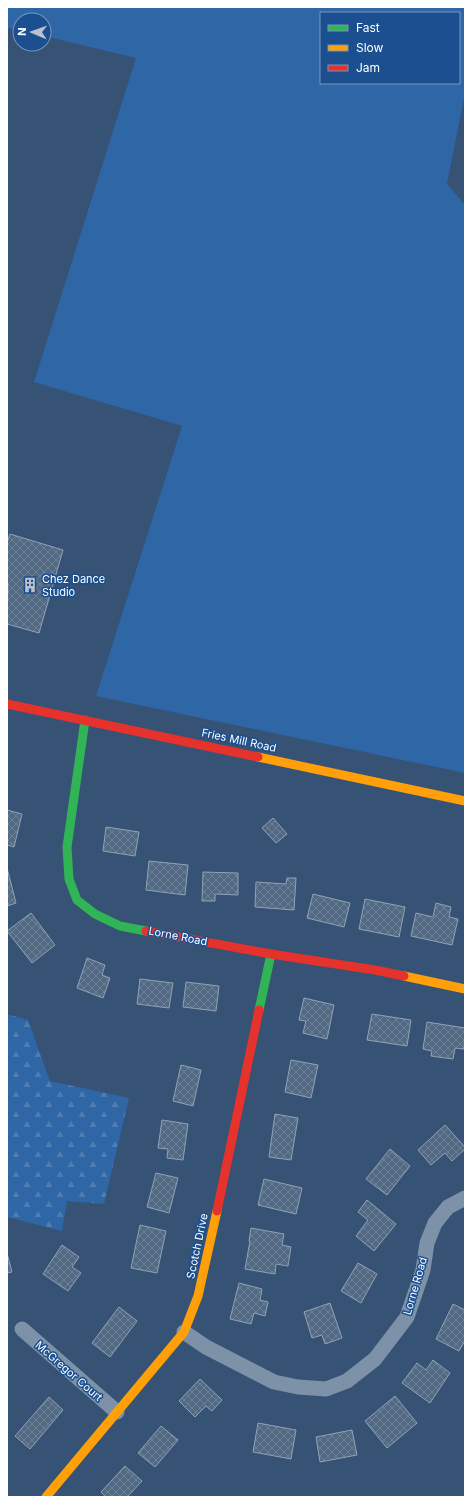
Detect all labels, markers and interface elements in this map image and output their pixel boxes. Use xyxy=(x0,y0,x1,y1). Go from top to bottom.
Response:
north arrow xyxy=(12,12,52,52)
legend xyxy=(320,12,460,84)
text: Fast xyxy=(356,20,380,35)
text: N xyxy=(15,27,29,36)
text: Slow xyxy=(356,40,384,55)
text: Jam xyxy=(356,60,380,75)
place label: Chez Dance Studio xyxy=(42,572,105,599)
building icon: Chez Dance Studio xyxy=(21,576,39,594)
street label: Fries Mill Road xyxy=(200,725,278,755)
street label: Lorne Road xyxy=(147,923,209,949)
street label: Scotch Drive xyxy=(183,1212,211,1280)
street label: Lorne Road xyxy=(400,1255,430,1317)
street label: McGregor Court xyxy=(33,1338,106,1404)

